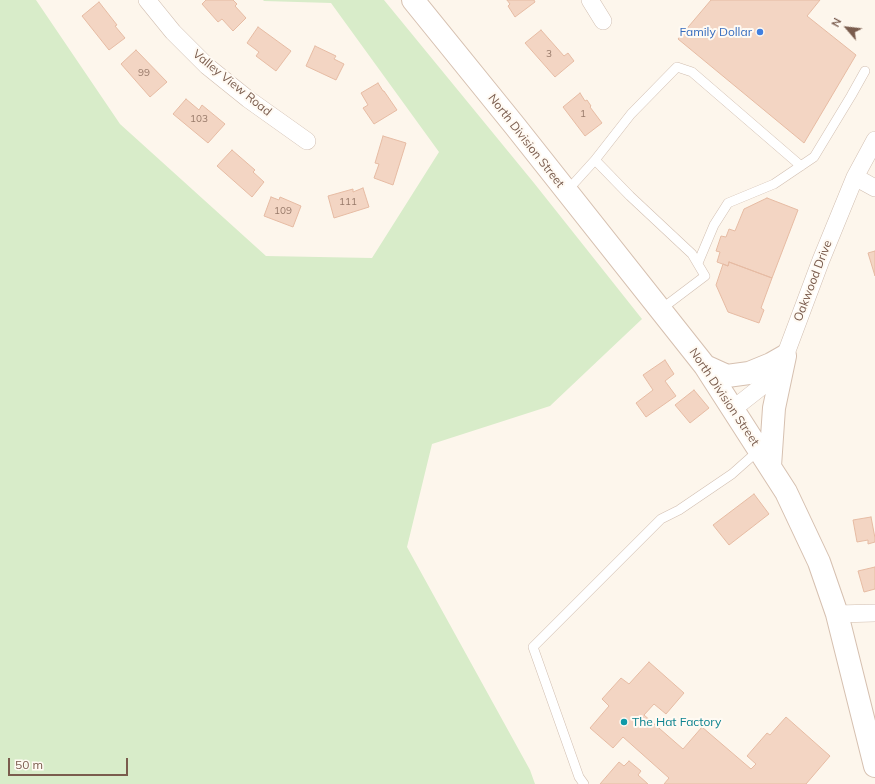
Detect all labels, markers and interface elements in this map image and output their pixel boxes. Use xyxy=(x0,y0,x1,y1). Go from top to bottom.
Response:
north arrow xyxy=(827,8,867,48)
text: N xyxy=(828,15,845,29)
place label: Family Dollar xyxy=(679,25,752,39)
marker: Family Dollar xyxy=(755,27,765,37)
street label: Valley View Road xyxy=(190,47,274,119)
house number: 3 xyxy=(546,48,552,60)
house number: 99 xyxy=(138,67,150,79)
street label: North Division Street xyxy=(485,91,567,191)
house number: 1 xyxy=(580,108,586,120)
house number: 103 xyxy=(190,113,208,125)
house number: 111 xyxy=(339,196,357,208)
house number: 109 xyxy=(274,205,292,217)
street label: Oakwood Drive xyxy=(791,238,835,324)
street label: North Division Street xyxy=(686,345,762,449)
place label: The Hat Factory xyxy=(632,715,721,729)
marker: The Hat Factory xyxy=(619,717,629,727)
scale bar xyxy=(10,750,130,776)
text: 50 m xyxy=(15,757,43,772)

